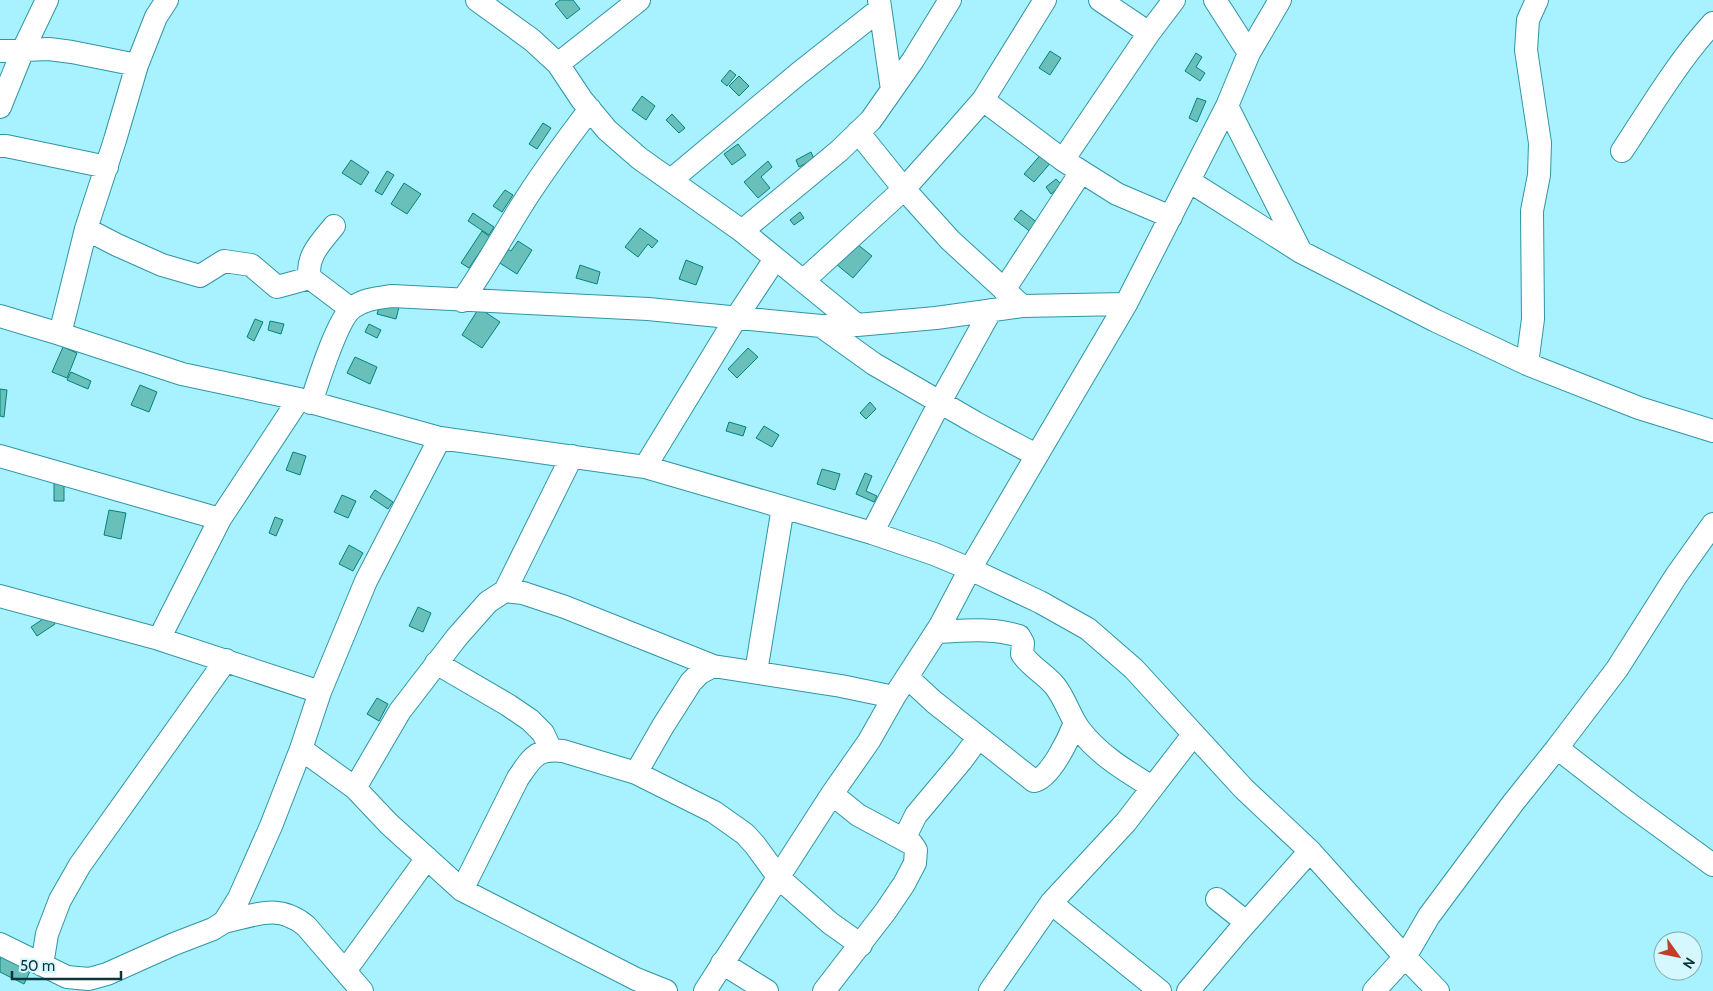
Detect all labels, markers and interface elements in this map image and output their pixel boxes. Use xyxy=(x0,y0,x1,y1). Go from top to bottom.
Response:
north arrow xyxy=(1653,931,1703,981)
scale bar xyxy=(12,948,121,980)
text: N xyxy=(1679,954,1699,972)
text: 50 m xyxy=(20,957,55,975)

